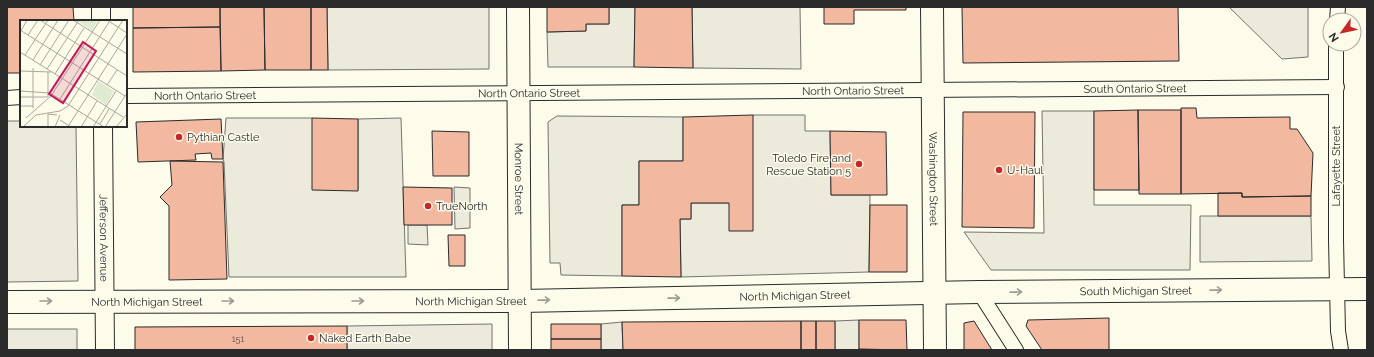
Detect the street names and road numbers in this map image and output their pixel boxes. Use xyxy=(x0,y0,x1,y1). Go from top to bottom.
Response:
street label: South Ontario Street xyxy=(1083,82,1187,96)
street label: North Ontario Street xyxy=(802,84,904,98)
street label: North Ontario Street xyxy=(478,87,580,100)
street label: North Ontario Street xyxy=(154,89,256,103)
street label: Lafayette Street xyxy=(1330,125,1343,206)
street label: Washington Street xyxy=(926,132,940,226)
street label: Monroe Street xyxy=(512,143,525,216)
street label: Jefferson Avenue xyxy=(97,194,110,282)
street label: South Michigan Street xyxy=(1080,284,1192,298)
street label: North Michigan Street xyxy=(739,289,851,304)
street label: North Michigan Street xyxy=(415,295,527,308)
street label: North Michigan Street xyxy=(91,296,203,309)

